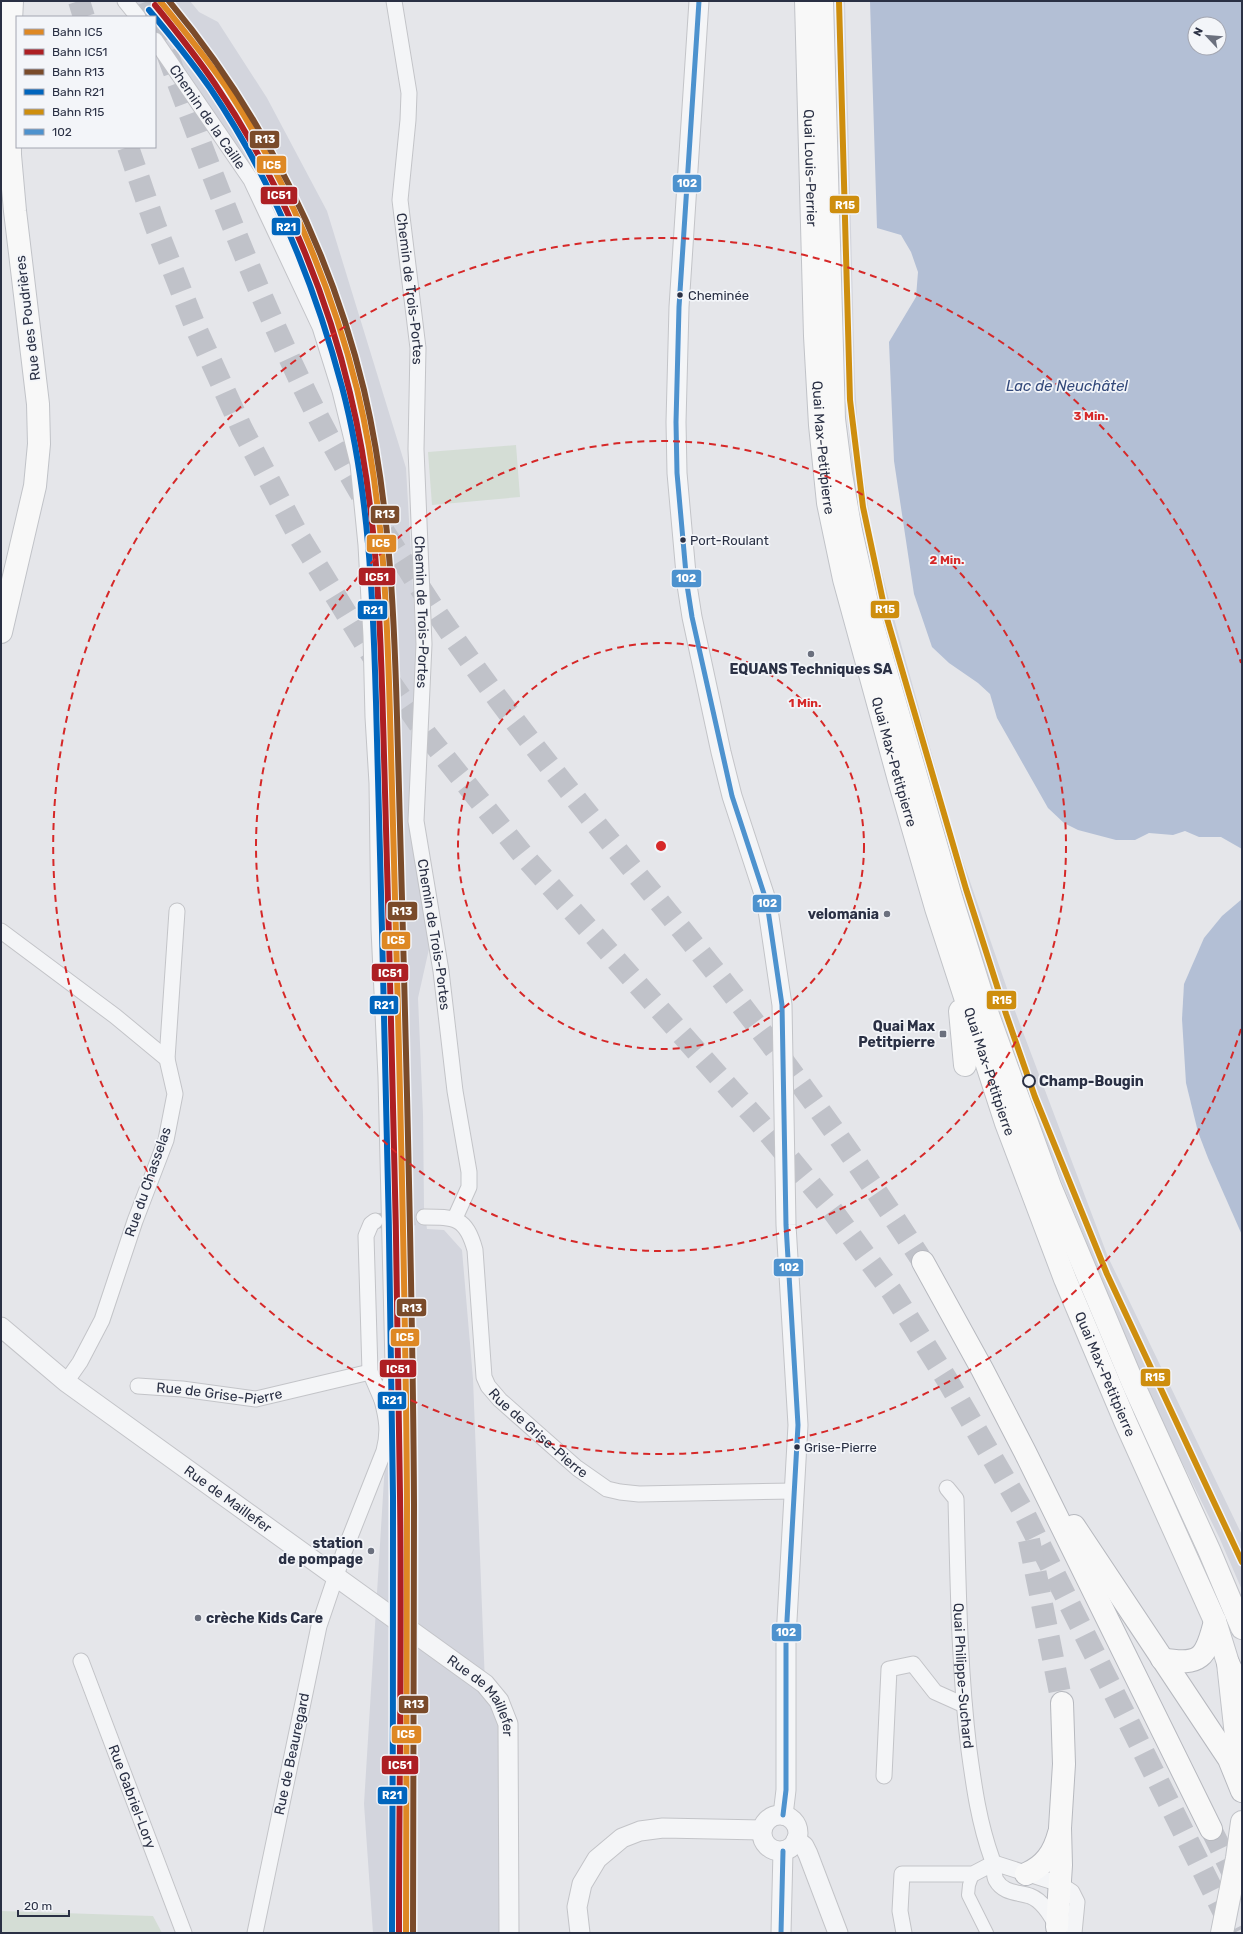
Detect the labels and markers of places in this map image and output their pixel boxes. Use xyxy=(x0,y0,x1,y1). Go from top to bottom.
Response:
place label: Cheminée xyxy=(688,288,749,303)
marker: Cheminée xyxy=(675,290,685,300)
place label: Port-Roulant xyxy=(690,533,769,548)
marker: Port-Roulant xyxy=(678,535,688,545)
marker: EQUANS Techniques SA xyxy=(806,649,816,659)
place label: EQUANS Techniques SA xyxy=(729,661,893,678)
centre of rings xyxy=(654,839,668,853)
place label: velomania xyxy=(808,906,879,923)
marker: velomania xyxy=(882,909,892,919)
place label: Quai Max Petitpierre xyxy=(858,1018,936,1051)
marker: Quai Max Petitpierre xyxy=(938,1029,948,1039)
place label: Champ-Bougin xyxy=(1039,1073,1144,1090)
marker: Champ-Bougin xyxy=(1022,1074,1036,1088)
place label: Grise-Pierre xyxy=(804,1440,877,1455)
marker: Grise-Pierre xyxy=(792,1442,802,1452)
place label: station de pompage xyxy=(278,1535,363,1568)
marker: station de pompage xyxy=(366,1546,376,1556)
place label: crèche Kids Care xyxy=(206,1610,323,1627)
marker: crèche Kids Care xyxy=(193,1613,203,1623)

